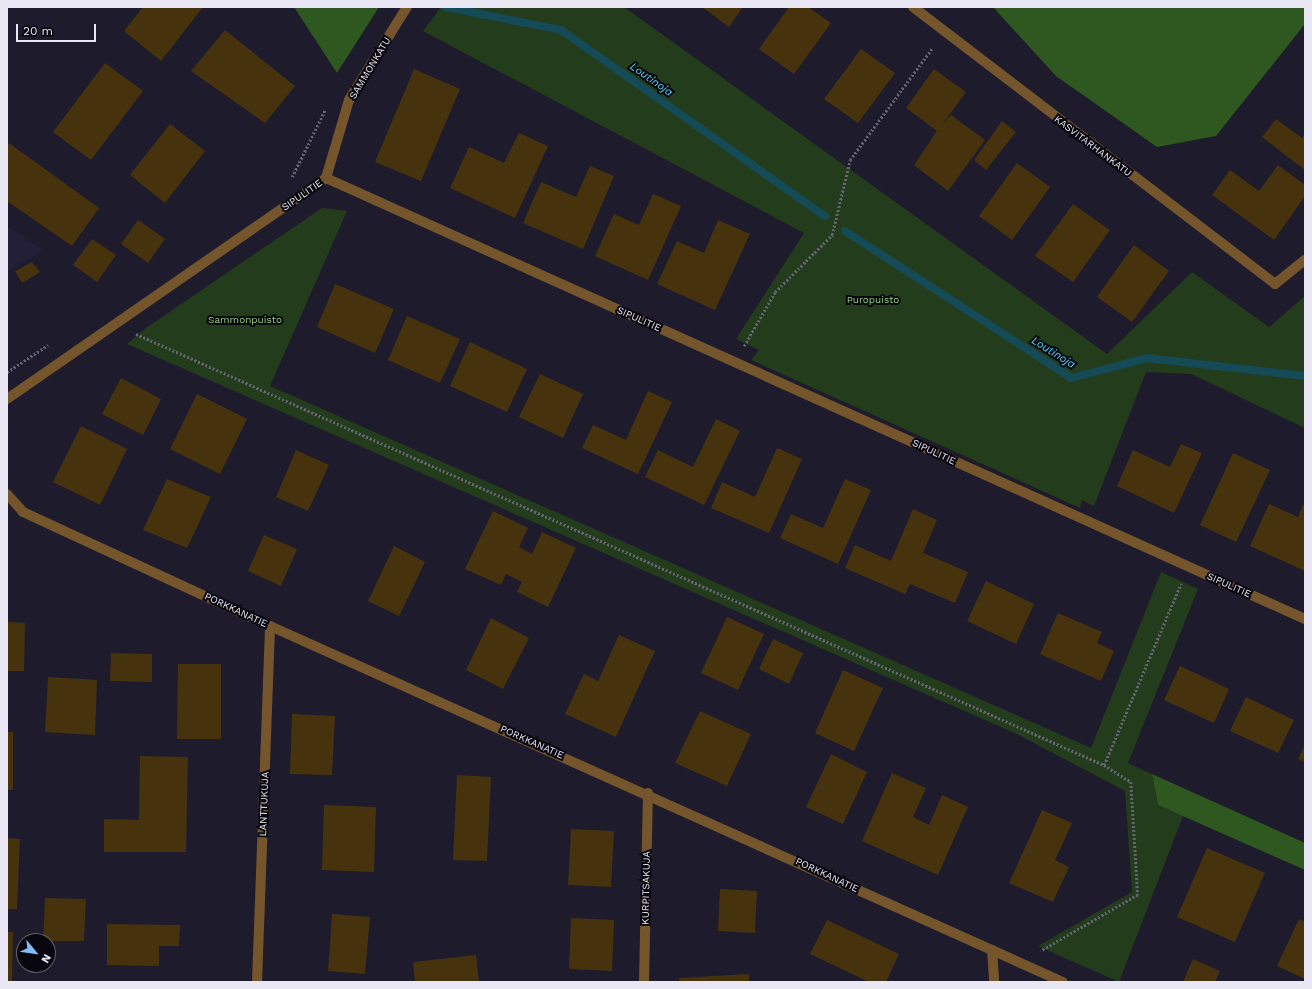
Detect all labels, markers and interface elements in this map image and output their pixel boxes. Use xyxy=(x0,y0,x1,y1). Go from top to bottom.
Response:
scale bar xyxy=(18,16,98,42)
text: 20 m xyxy=(23,24,53,38)
street label: SAMMONKATU xyxy=(347,35,393,101)
water label: Loutinoja xyxy=(627,60,675,100)
street label: KASVITARHANKATU xyxy=(1052,113,1134,179)
street label: SIPULITIE xyxy=(279,177,325,213)
park label: Puropuisto xyxy=(847,294,899,306)
street label: SIPULITIE xyxy=(615,304,663,334)
park label: Sammonpuisto xyxy=(208,314,282,326)
water label: Loutinoja xyxy=(1029,334,1077,372)
street label: SIPULITIE xyxy=(910,437,958,467)
street label: SIPULITIE xyxy=(1205,570,1253,600)
street label: PORKKANATIE xyxy=(202,590,270,630)
street label: PORKKANATIE xyxy=(498,723,566,761)
street label: LANTTUKUJA xyxy=(257,771,271,837)
street label: KURPITSAKUJA xyxy=(639,851,653,925)
street label: PORKKANATIE xyxy=(793,855,861,895)
north arrow xyxy=(16,933,56,973)
text: N xyxy=(38,952,54,965)

